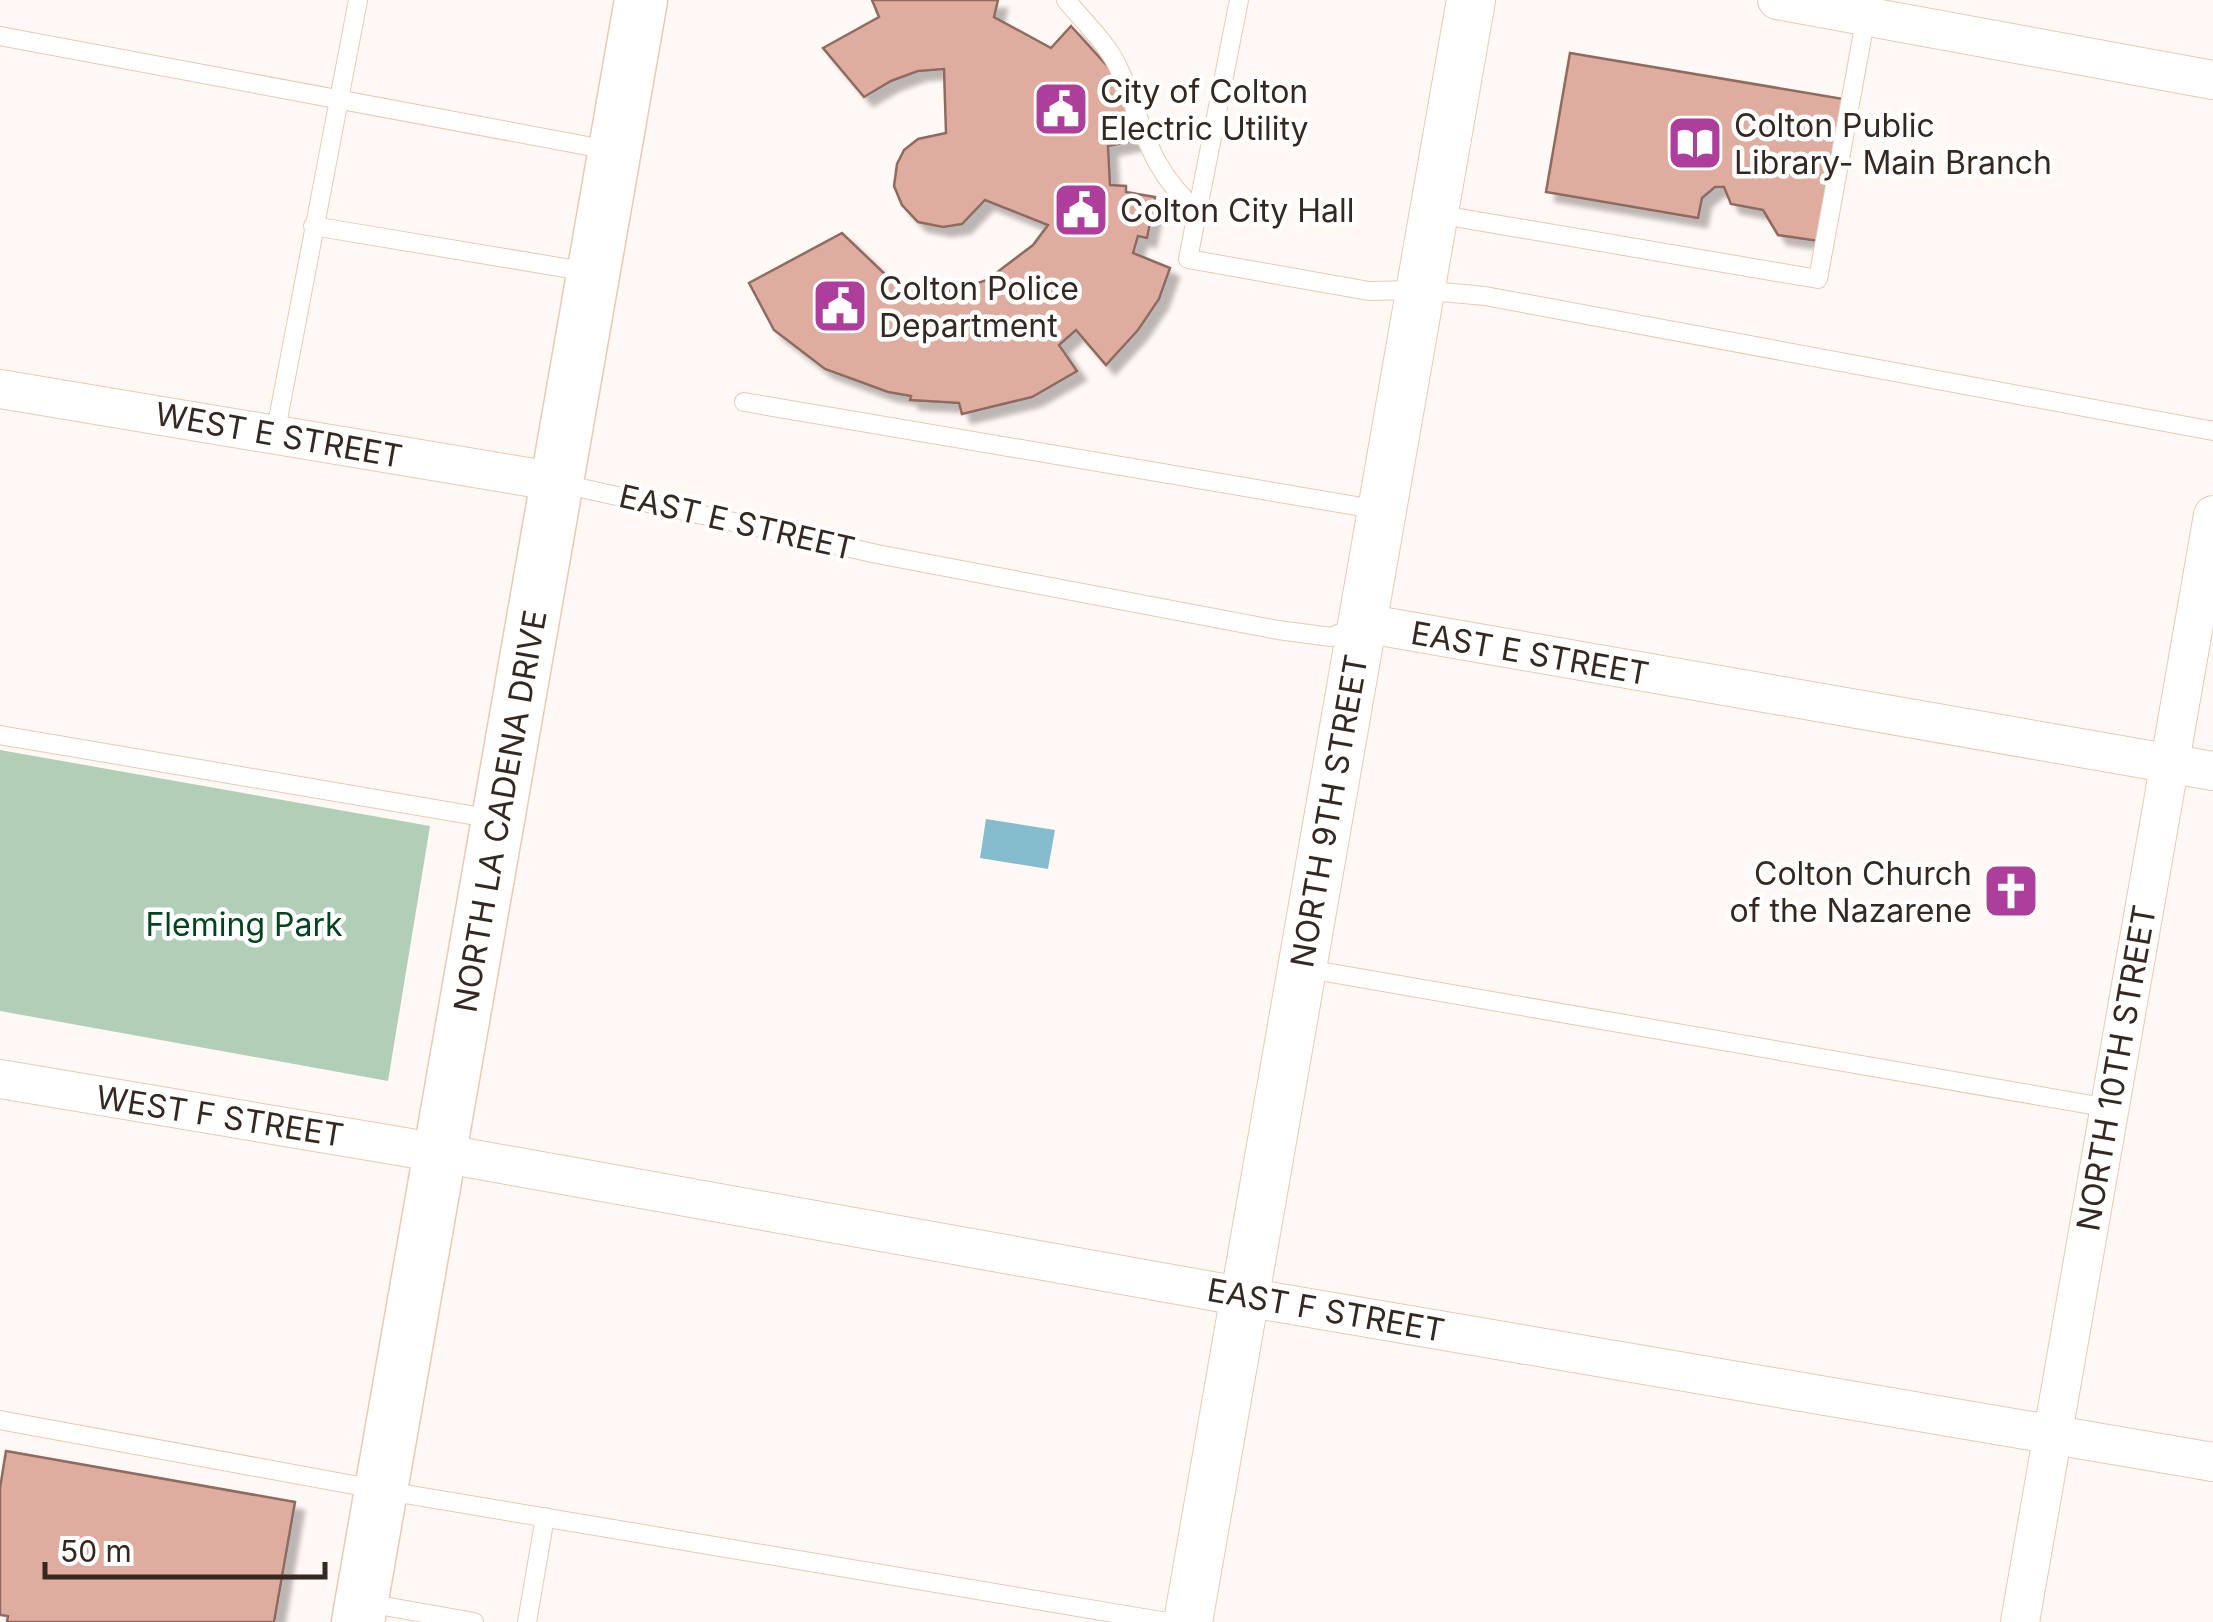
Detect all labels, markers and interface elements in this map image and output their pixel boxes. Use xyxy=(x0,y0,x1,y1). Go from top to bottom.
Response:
place label: City of Colton Electric Utility xyxy=(1100,72,1309,148)
public building icon: City of Colton Electric Utility xyxy=(1031,79,1091,139)
place label: Colton Public Library- Main Branch xyxy=(1734,106,2052,182)
library icon: Colton Public Library- Main Branch xyxy=(1665,113,1725,173)
public building icon: Colton City Hall xyxy=(1051,180,1111,240)
place label: Colton City Hall xyxy=(1120,191,1354,230)
place label: Colton Police Department xyxy=(879,269,1079,345)
public building icon: Colton Police Department xyxy=(810,276,870,336)
street label: WEST E STREET xyxy=(152,394,406,476)
street label: EAST E STREET xyxy=(615,476,859,568)
street label: NORTH LA CADENA DRIVE xyxy=(445,607,555,1015)
street label: EAST E STREET xyxy=(1408,613,1652,693)
street label: NORTH 9TH STREET xyxy=(1282,652,1376,970)
place label: Colton Church of the Nazarene xyxy=(1729,854,1972,930)
church icon: Colton Church of the Nazarene xyxy=(1981,861,2041,921)
street label: NORTH 10TH STREET xyxy=(2068,902,2164,1234)
park label: Fleming Park xyxy=(145,905,343,944)
street label: WEST F STREET xyxy=(94,1077,346,1155)
street label: EAST F STREET xyxy=(1204,1270,1448,1350)
scale bar xyxy=(45,1517,325,1579)
text: 50 m xyxy=(60,1533,132,1569)

